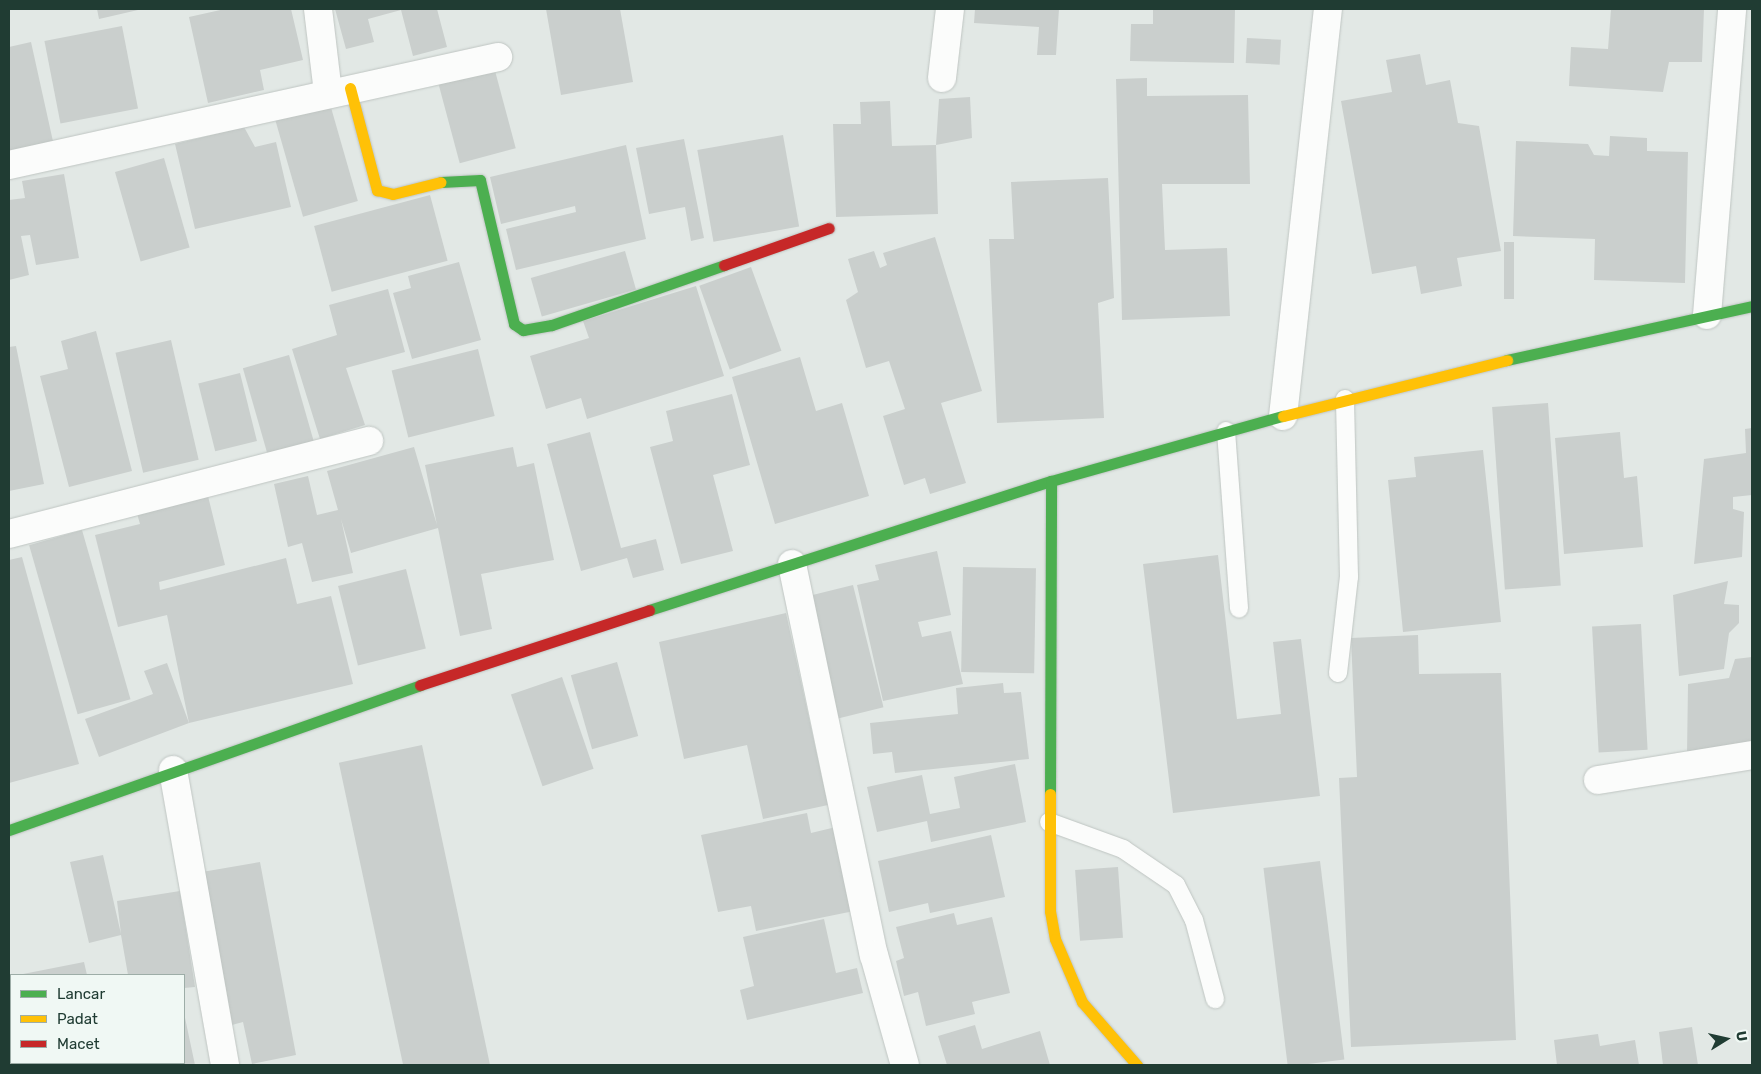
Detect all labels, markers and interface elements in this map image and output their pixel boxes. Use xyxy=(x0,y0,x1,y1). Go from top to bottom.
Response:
legend xyxy=(10,974,185,1064)
text: Lancar xyxy=(57,985,105,1003)
text: Padat xyxy=(57,1010,98,1028)
north arrow xyxy=(1701,1014,1751,1064)
text: U xyxy=(1732,1030,1751,1043)
text: Macet xyxy=(57,1035,100,1053)

